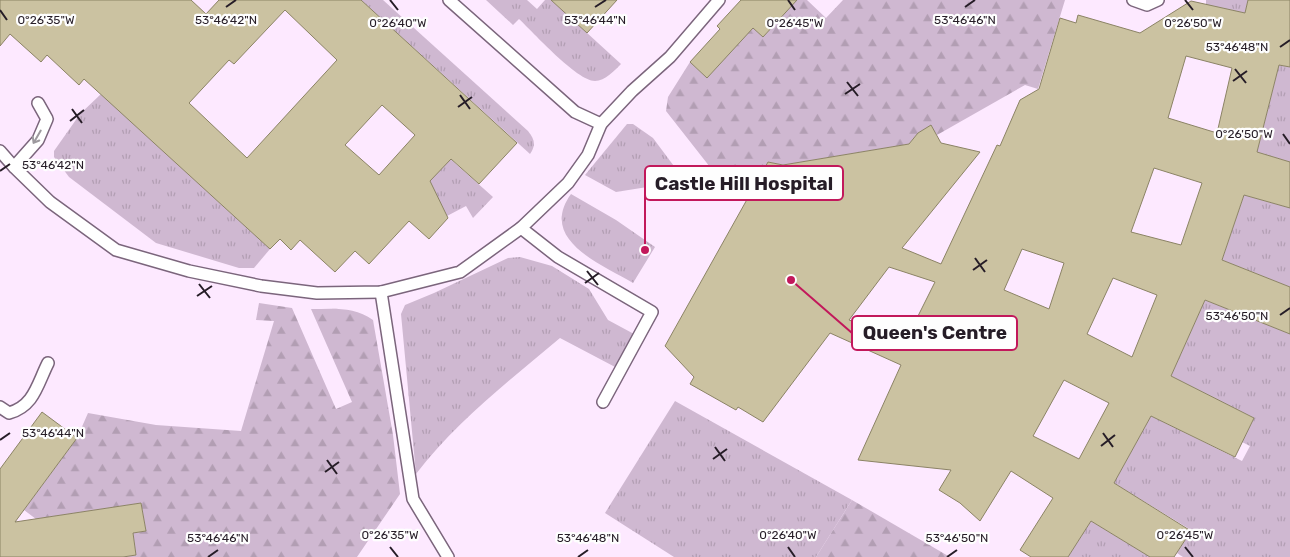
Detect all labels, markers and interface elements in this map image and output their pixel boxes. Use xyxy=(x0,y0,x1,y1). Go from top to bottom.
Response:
text: 0°26'35"W xyxy=(17,13,75,27)
text: 53°46'42"N xyxy=(195,13,257,27)
text: 53°46'44"N xyxy=(564,13,626,27)
text: 53°46'46"N xyxy=(934,13,996,27)
text: 0°26'40"W xyxy=(369,16,427,30)
text: 0°26'45"W xyxy=(767,16,824,30)
text: 0°26'50"W xyxy=(1164,16,1222,30)
text: 53°46'48"N xyxy=(1206,40,1268,54)
text: 0°26'50"W xyxy=(1215,127,1273,141)
one-way arrow xyxy=(32,130,42,144)
text: 53°46'42"N xyxy=(22,158,84,172)
callout: Castle Hill Hospital xyxy=(645,166,843,200)
text: Castle Hill Hospital xyxy=(655,172,833,195)
text: 53°46'50"N xyxy=(1206,309,1268,323)
callout: Queen's Centre xyxy=(852,316,1017,350)
text: Queen's Centre xyxy=(863,321,1007,344)
text: 53°46'44"N xyxy=(22,426,84,440)
text: 0°26'35"W xyxy=(361,528,419,542)
text: 0°26'40"W xyxy=(759,528,817,542)
text: 0°26'45"W xyxy=(1157,528,1214,542)
text: 53°46'46"N xyxy=(187,531,249,545)
text: 53°46'48"N xyxy=(557,531,619,545)
text: 53°46'50"N xyxy=(926,531,988,545)

